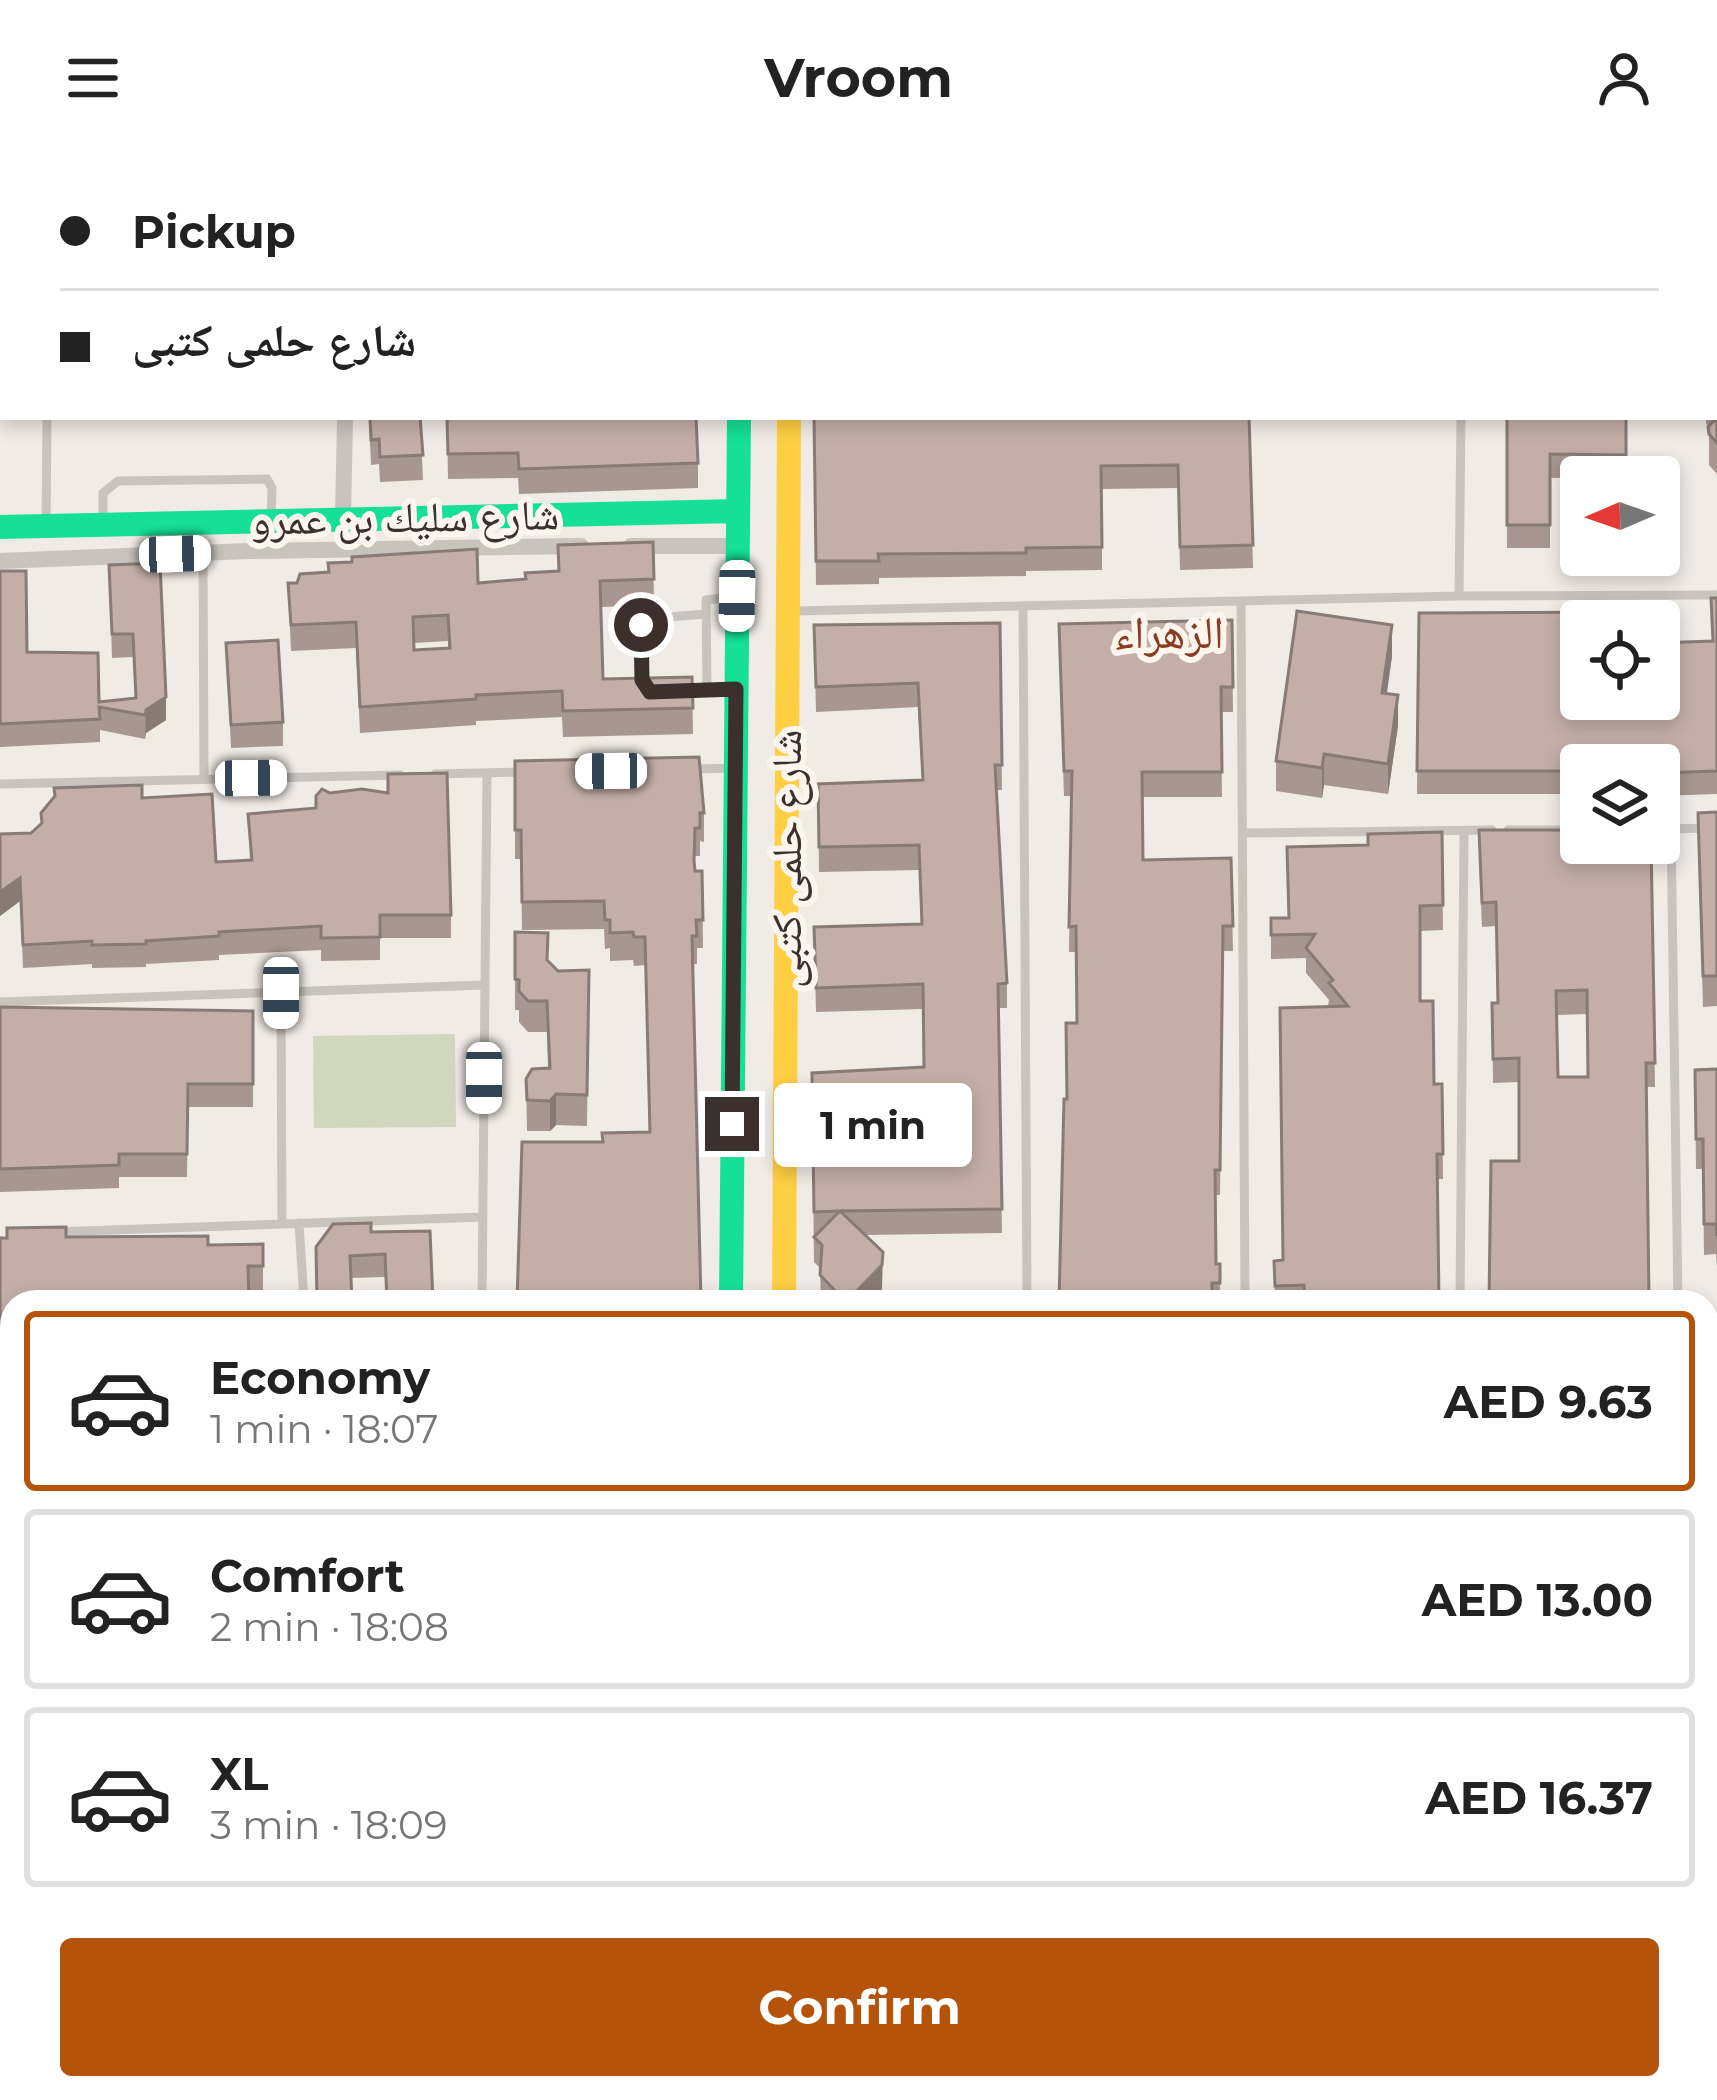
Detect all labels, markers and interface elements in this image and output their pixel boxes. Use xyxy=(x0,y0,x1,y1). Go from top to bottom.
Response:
icon: menu xyxy=(60,45,126,111)
text: Vroom xyxy=(764,45,953,111)
icon: person xyxy=(1591,45,1657,111)
text: Pickup xyxy=(132,204,296,259)
text: شارع حلمى كتبى xyxy=(132,312,416,367)
north arrow xyxy=(1560,456,1680,576)
map controls xyxy=(1560,456,1680,864)
street label: شارع سليك بن عمرو xyxy=(251,488,560,547)
car xyxy=(138,535,212,573)
car xyxy=(718,560,756,632)
route start xyxy=(614,598,668,652)
button: locate xyxy=(1560,600,1680,720)
district label: الزهراء xyxy=(1114,604,1224,659)
street label: شارع حلمى كتبى xyxy=(760,730,813,988)
button: layers xyxy=(1560,744,1680,864)
car xyxy=(575,752,647,790)
car xyxy=(215,759,287,797)
car xyxy=(263,957,299,1029)
car xyxy=(466,1042,502,1114)
callout: 1 min xyxy=(774,1082,972,1166)
route end xyxy=(705,1097,759,1151)
text: 1 min xyxy=(820,1101,926,1149)
icon: car xyxy=(66,1347,174,1455)
text: Economy xyxy=(210,1350,430,1405)
text: AED 9.63 xyxy=(1444,1374,1653,1429)
text: 1 min · 18:07 xyxy=(210,1405,439,1453)
icon: car xyxy=(66,1545,174,1653)
text: Comfort xyxy=(210,1548,405,1603)
text: AED 13.00 xyxy=(1422,1572,1653,1627)
text: 2 min · 18:08 xyxy=(210,1603,449,1651)
icon: car xyxy=(66,1743,174,1851)
text: XL xyxy=(210,1746,268,1801)
text: AED 16.37 xyxy=(1425,1770,1653,1825)
text: 3 min · 18:09 xyxy=(210,1801,448,1849)
button: Confirm xyxy=(60,1938,1659,2076)

